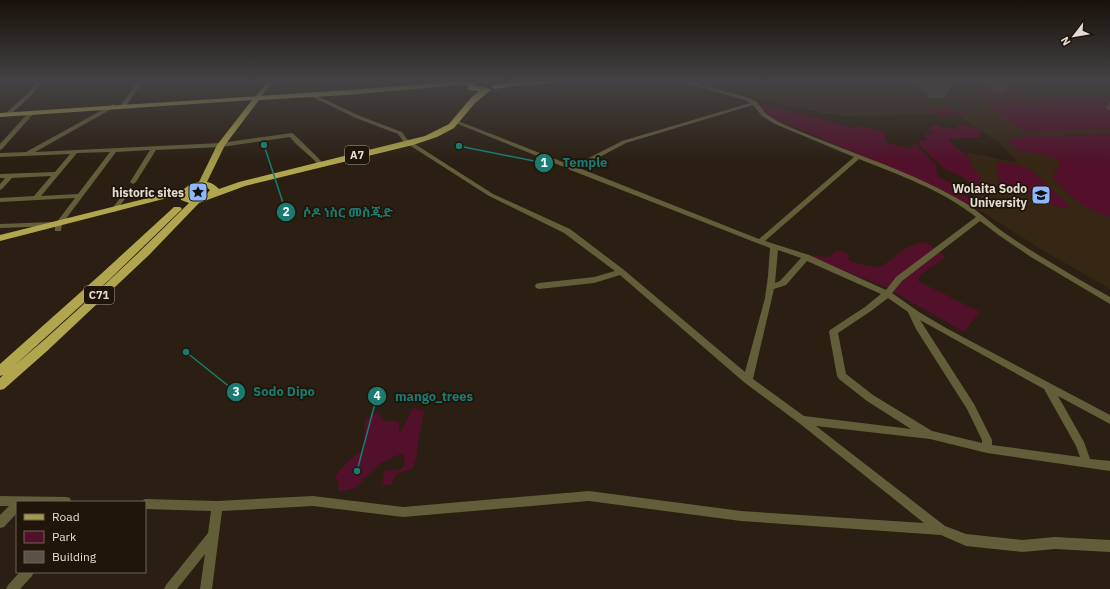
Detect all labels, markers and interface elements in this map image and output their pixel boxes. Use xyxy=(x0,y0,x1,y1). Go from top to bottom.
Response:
north arrow xyxy=(1054,16,1094,56)
text: N xyxy=(1057,34,1073,48)
road number: A7 xyxy=(345,146,369,164)
callout: Temple xyxy=(534,150,615,175)
text: Temple xyxy=(563,154,607,171)
text: 1 xyxy=(540,155,548,170)
place icon: historic sites xyxy=(187,181,209,203)
place label: Wolaita Sodo University xyxy=(952,181,1028,210)
school or university icon: Wolaita Sodo University xyxy=(1030,184,1052,206)
place label: historic sites xyxy=(112,185,184,200)
callout: ሶዶ ነስር መስጂድ xyxy=(276,200,401,225)
text: 2 xyxy=(282,204,290,219)
text: ሶዶ ነስር መስጂድ xyxy=(303,204,393,221)
road number: C71 xyxy=(84,286,114,304)
callout: Sodo Dipo xyxy=(226,379,323,404)
text: Sodo Dipo xyxy=(253,383,315,400)
text: 3 xyxy=(232,384,240,399)
callout: mango_trees xyxy=(367,384,481,409)
text: 4 xyxy=(373,388,381,403)
text: mango_trees xyxy=(395,388,474,405)
legend xyxy=(16,501,146,573)
text: Road xyxy=(52,509,80,524)
text: Park xyxy=(52,529,77,544)
text: Building xyxy=(52,549,97,564)

